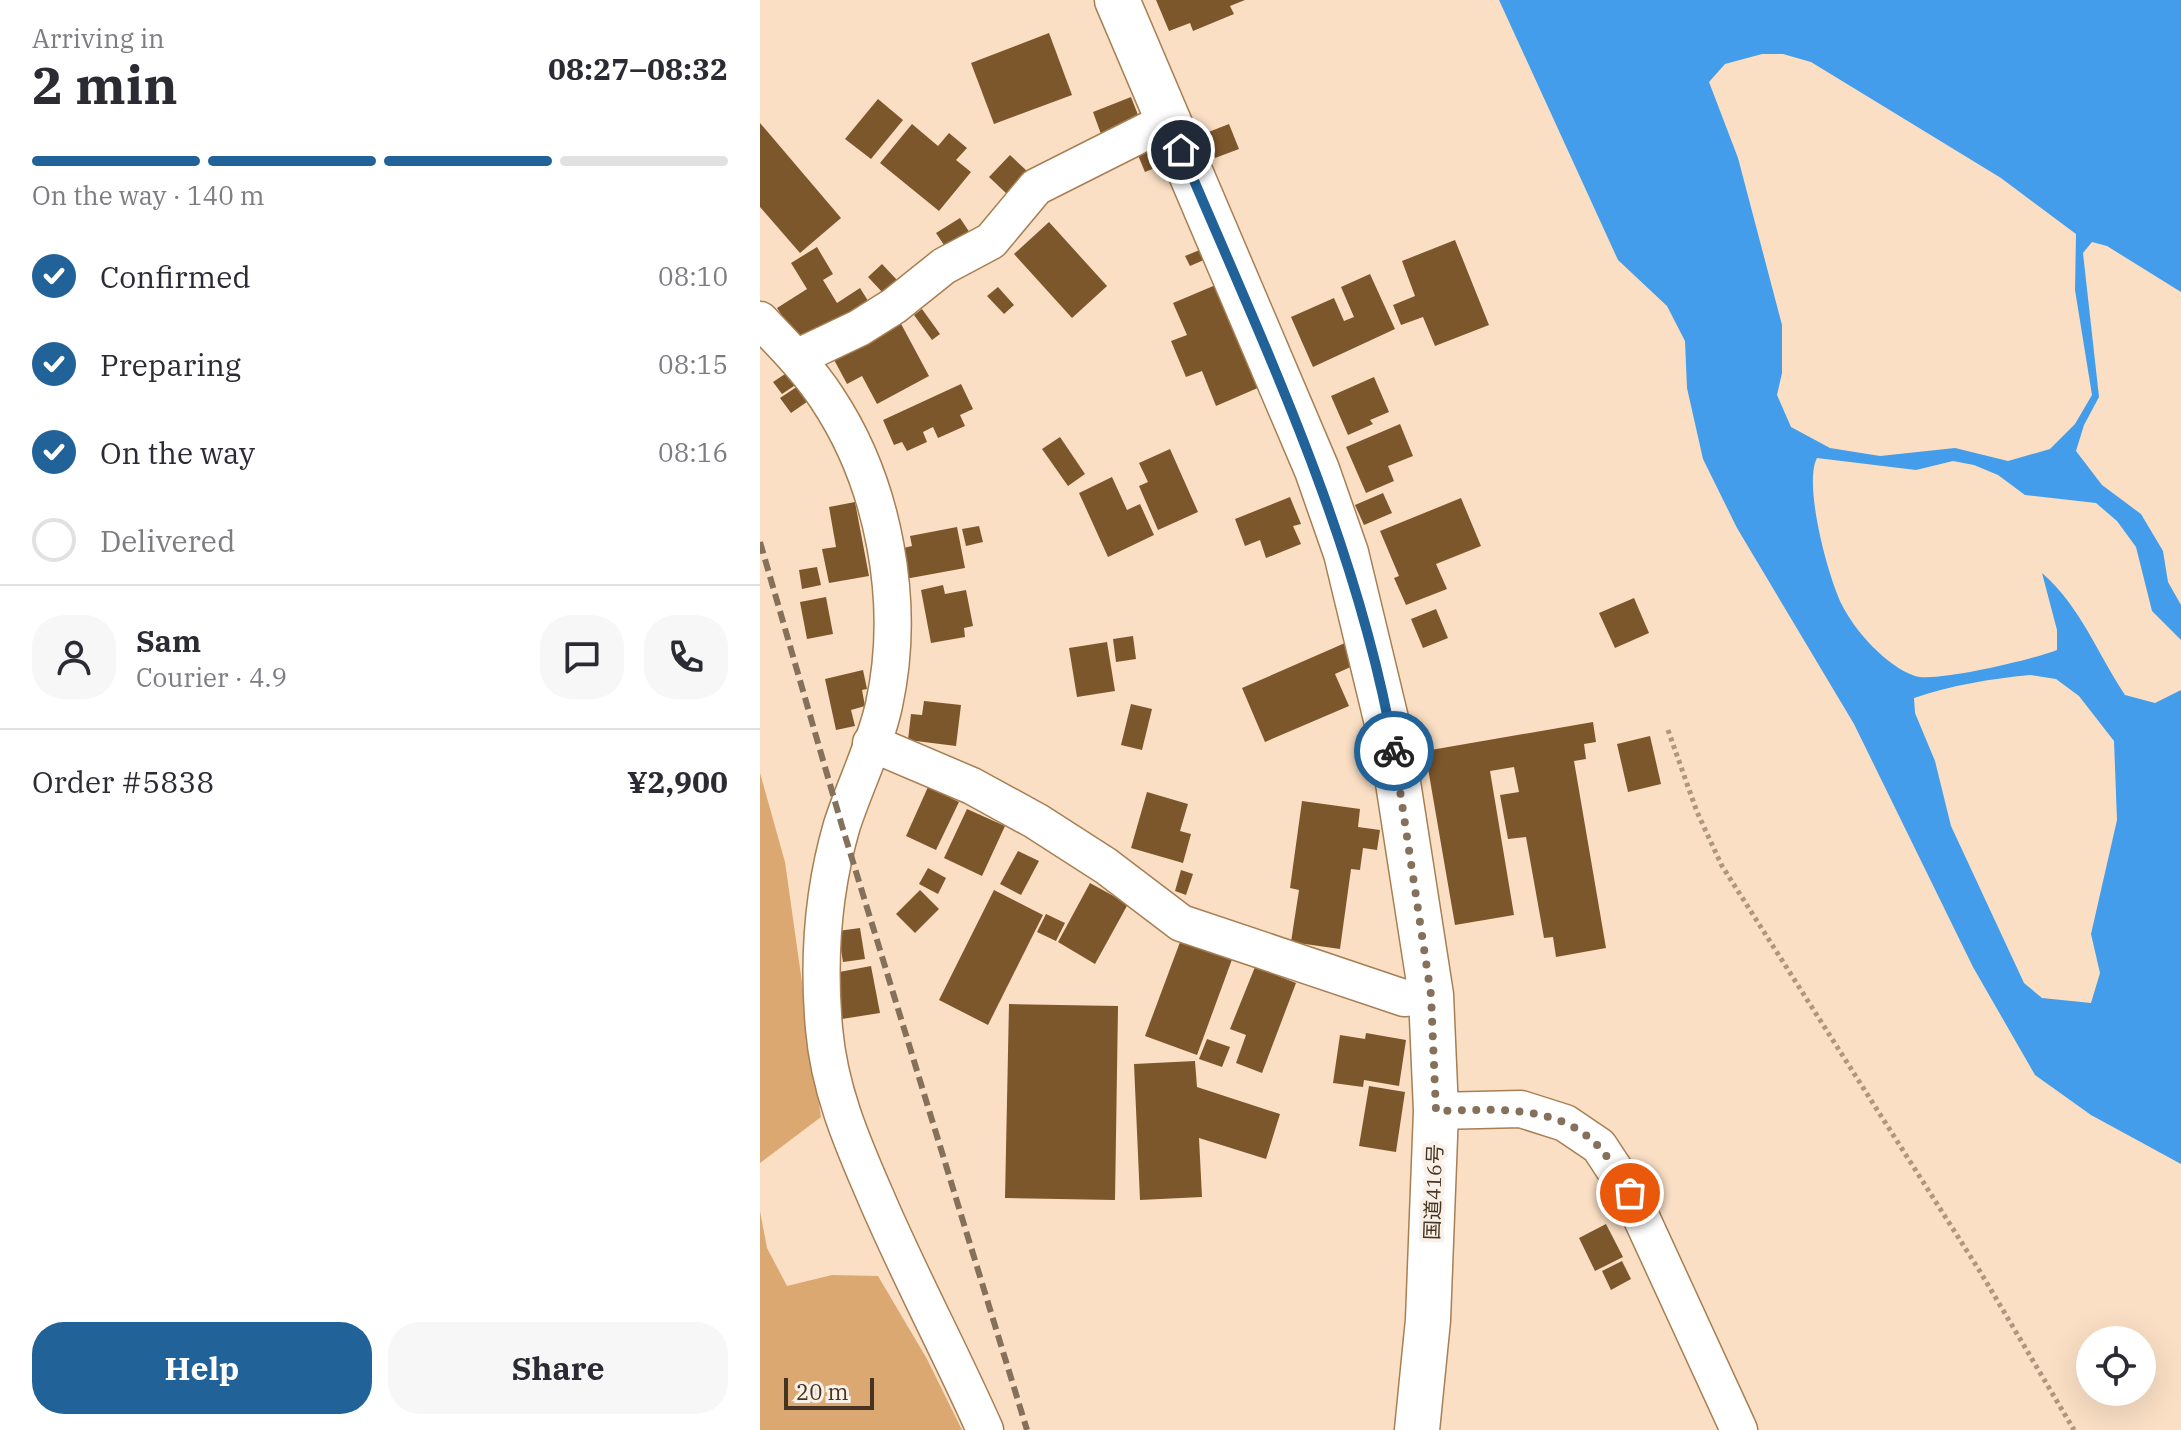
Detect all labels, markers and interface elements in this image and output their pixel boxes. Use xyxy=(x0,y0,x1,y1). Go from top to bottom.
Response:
text: Arriving in xyxy=(32,21,165,55)
text: 08:27–08:32 xyxy=(548,49,728,88)
text: 2 min xyxy=(32,51,178,118)
pin xyxy=(1147,116,1215,184)
icon: home xyxy=(1159,128,1203,172)
text: On the way · 140 m xyxy=(32,178,265,212)
icon: check xyxy=(32,254,76,298)
text: Confirmed xyxy=(100,257,251,296)
text: 08:10 xyxy=(658,259,728,293)
icon: check xyxy=(32,342,76,386)
text: Preparing xyxy=(100,345,241,384)
text: 08:15 xyxy=(658,347,728,381)
icon: check xyxy=(32,430,76,474)
text: On the way xyxy=(100,433,255,472)
text: 08:16 xyxy=(658,435,728,469)
text: Delivered xyxy=(100,521,235,560)
button: person xyxy=(32,615,116,699)
button: chat xyxy=(540,615,624,699)
button: phone xyxy=(644,615,728,699)
text: Sam xyxy=(136,621,201,660)
text: Courier · 4.9 xyxy=(136,660,287,694)
courier xyxy=(1354,711,1434,791)
icon: bike xyxy=(1372,729,1416,773)
text: Order #5838 xyxy=(32,762,214,801)
text: ¥2,900 xyxy=(627,762,728,801)
street label: 国道416号 xyxy=(1418,1144,1448,1240)
pin xyxy=(1596,1159,1664,1227)
icon: bag xyxy=(1608,1171,1652,1215)
button: Help xyxy=(32,1322,372,1414)
button: Share xyxy=(388,1322,728,1414)
map controls xyxy=(2076,1326,2156,1406)
button: locate xyxy=(2076,1326,2156,1406)
scale bar xyxy=(784,1374,874,1410)
text: 20 m xyxy=(796,1377,848,1406)

